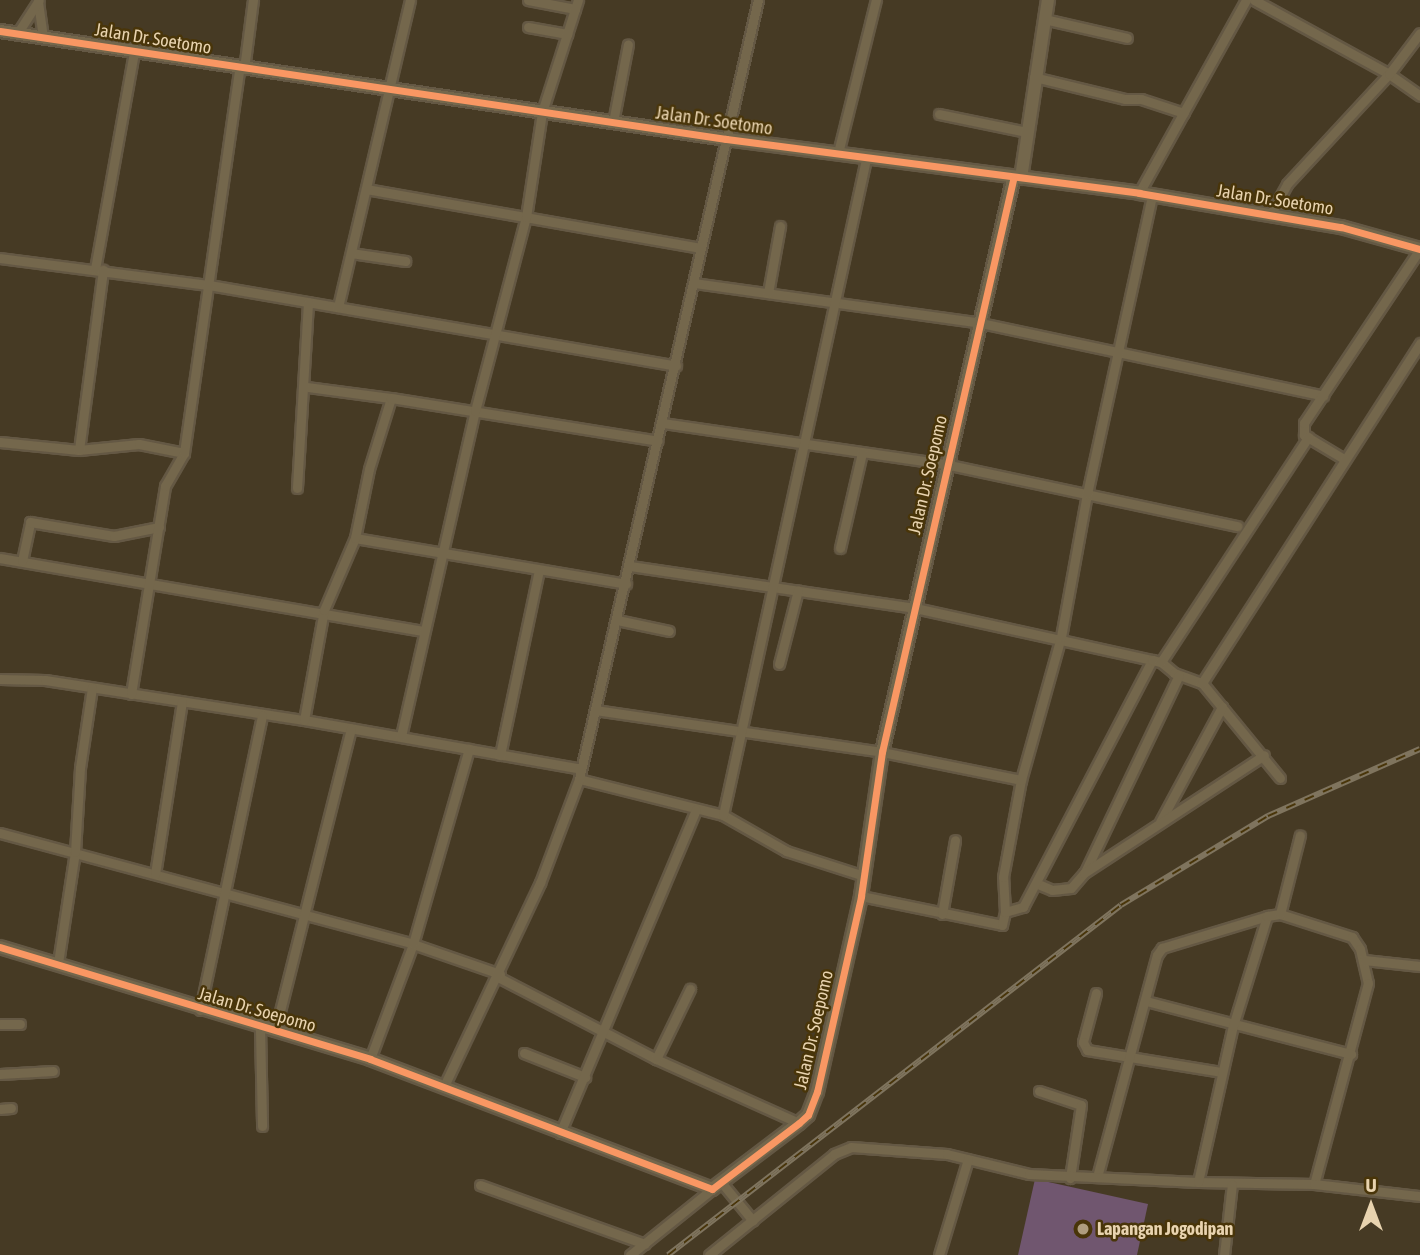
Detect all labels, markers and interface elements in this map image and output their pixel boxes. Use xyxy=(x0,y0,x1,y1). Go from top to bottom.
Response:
street label: Jalan Dr. Soetomo xyxy=(93,19,213,59)
street label: Jalan Dr. Soetomo xyxy=(654,102,774,140)
street label: Jalan Dr. Soetomo xyxy=(1215,180,1335,220)
street label: Jalan Dr. Soepomo xyxy=(904,413,952,537)
street label: Jalan Dr. Soepomo xyxy=(790,968,838,1092)
street label: Jalan Dr. Soepomo xyxy=(196,983,318,1037)
north arrow xyxy=(1336,1171,1406,1241)
text: U xyxy=(1365,1174,1377,1196)
place label: Lapangan Jogodipan xyxy=(1097,1218,1233,1240)
marker: Lapangan Jogodipan xyxy=(1075,1221,1091,1237)

